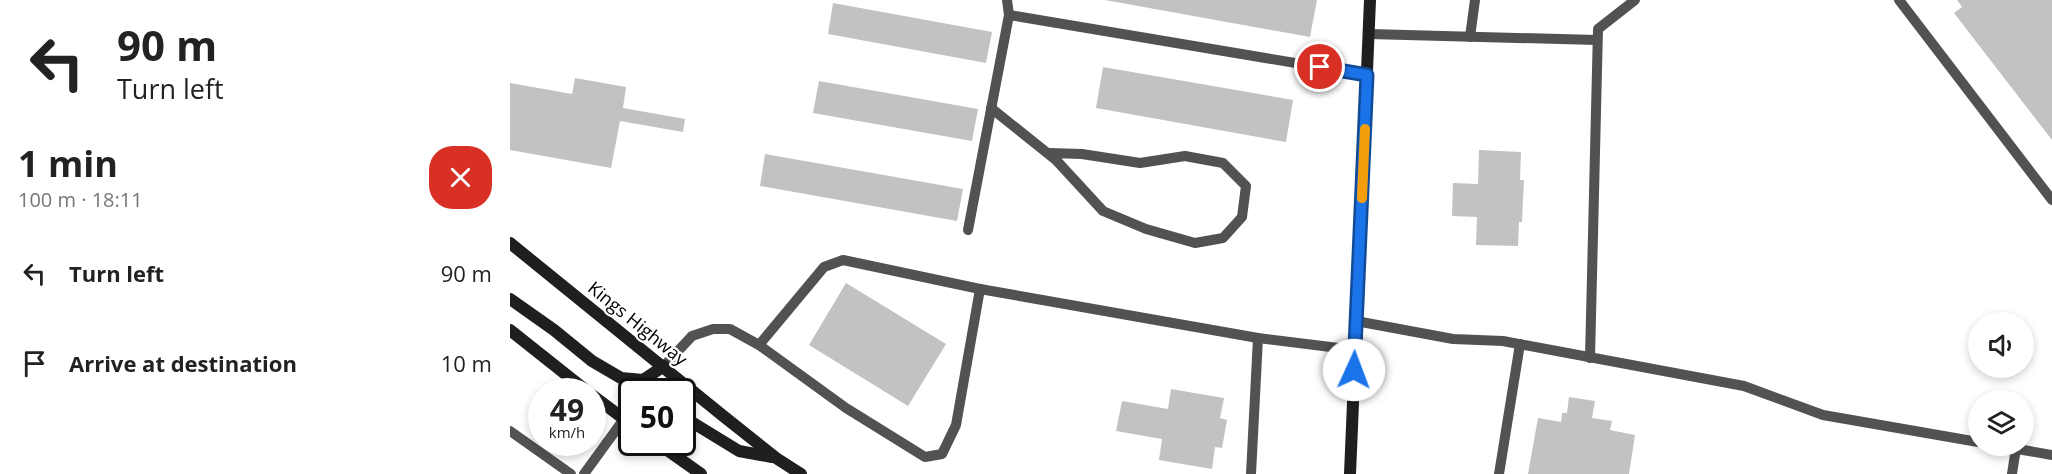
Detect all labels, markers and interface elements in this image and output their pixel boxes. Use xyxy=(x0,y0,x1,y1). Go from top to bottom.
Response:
text: 90 m xyxy=(117,16,217,73)
icon: left xyxy=(18,24,96,102)
pin xyxy=(1294,41,1345,92)
icon: arrive xyxy=(1303,50,1336,83)
text: Turn left xyxy=(117,70,224,107)
text: 1 min xyxy=(18,139,118,188)
button: close xyxy=(429,146,492,209)
text: 100 m · 18:11 xyxy=(18,186,143,213)
icon: left xyxy=(18,257,51,290)
text: Turn left xyxy=(69,258,164,288)
text: 90 m xyxy=(441,258,492,288)
street label: Kings Highway xyxy=(583,276,693,371)
map controls xyxy=(1968,312,2034,456)
button: sound xyxy=(1968,312,2034,378)
position arrow xyxy=(1322,338,1386,402)
icon: arrive xyxy=(18,347,51,380)
text: Arrive at destination xyxy=(69,348,297,378)
text: 10 m xyxy=(441,348,492,378)
speed limit sign: 50 xyxy=(618,378,696,456)
text: 49 xyxy=(550,389,584,430)
button: layers xyxy=(1968,390,2034,456)
text: km/h xyxy=(549,422,585,442)

